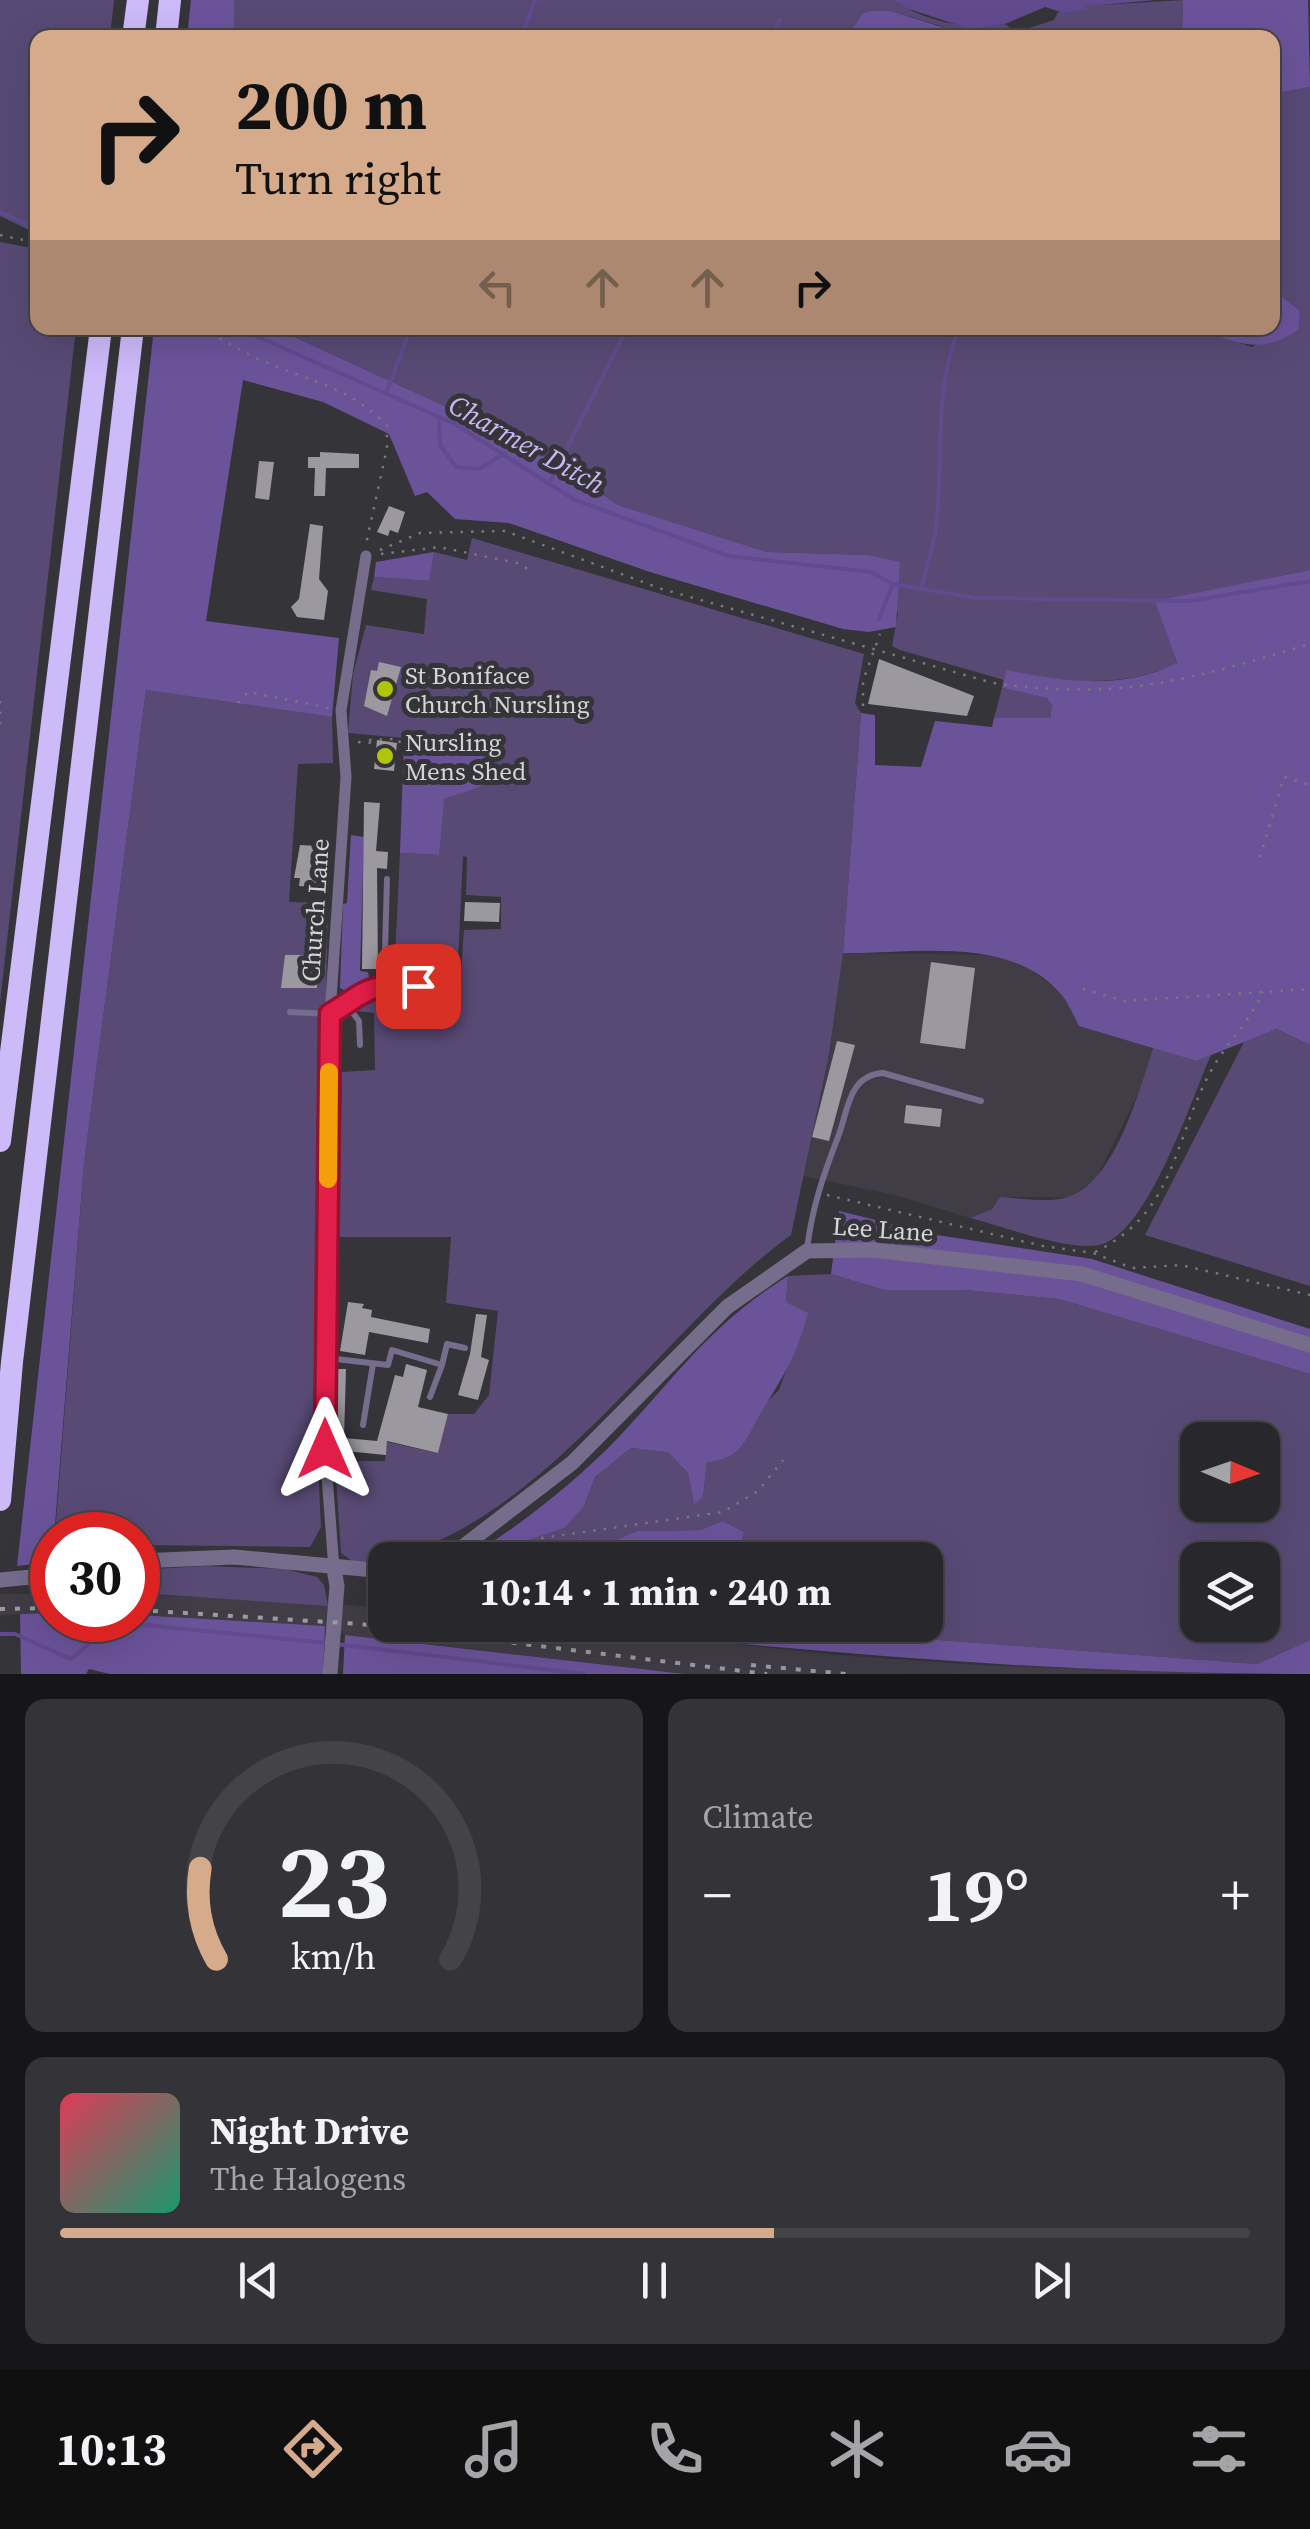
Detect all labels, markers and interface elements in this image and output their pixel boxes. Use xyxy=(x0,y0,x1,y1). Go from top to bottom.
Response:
text: 200 m xyxy=(235,56,427,152)
icon: right xyxy=(70,70,200,200)
text: Turn right xyxy=(235,147,441,209)
icon: left xyxy=(470,260,525,315)
icon: ahead xyxy=(575,260,630,315)
icon: ahead xyxy=(680,260,735,315)
icon: right xyxy=(785,260,840,315)
water label: Charmer Ditch xyxy=(442,385,612,503)
place label: St Boniface Church Nursling xyxy=(405,658,590,721)
marker: St Boniface Church Nursling xyxy=(374,678,396,700)
place label: Nursling Mens Shed xyxy=(405,725,526,788)
marker: Nursling Mens Shed xyxy=(374,745,396,767)
street label: Church Lane xyxy=(293,837,337,983)
pin xyxy=(376,944,461,1029)
icon: arrive xyxy=(391,959,446,1014)
street label: Lee Lane xyxy=(831,1208,935,1250)
position arrow xyxy=(273,1397,377,1501)
north arrow xyxy=(1180,1422,1280,1522)
map controls xyxy=(1180,1422,1280,1642)
speed limit sign: 30 xyxy=(30,1512,160,1642)
button: layers xyxy=(1180,1542,1280,1642)
text: 10:14 · 1 min · 240 m xyxy=(479,1566,832,1618)
text: Climate xyxy=(703,1795,814,1839)
text: 23 xyxy=(277,1809,390,1952)
text: 19° xyxy=(923,1843,1029,1946)
text: − xyxy=(703,1857,732,1932)
text: + xyxy=(1221,1857,1250,1932)
text: km/h xyxy=(291,1932,376,1981)
text: Night Drive xyxy=(210,2105,409,2157)
text: The Halogens xyxy=(210,2157,406,2201)
icon: previous xyxy=(231,2253,286,2308)
icon: pause xyxy=(627,2253,682,2308)
icon: next xyxy=(1024,2253,1079,2308)
icon: directions xyxy=(278,2414,348,2484)
icon: music xyxy=(459,2414,529,2484)
icon: phone xyxy=(640,2414,710,2484)
icon: climate xyxy=(822,2414,892,2484)
icon: car xyxy=(1003,2414,1073,2484)
icon: filters xyxy=(1184,2414,1254,2484)
text: 10:13 xyxy=(56,2418,167,2480)

